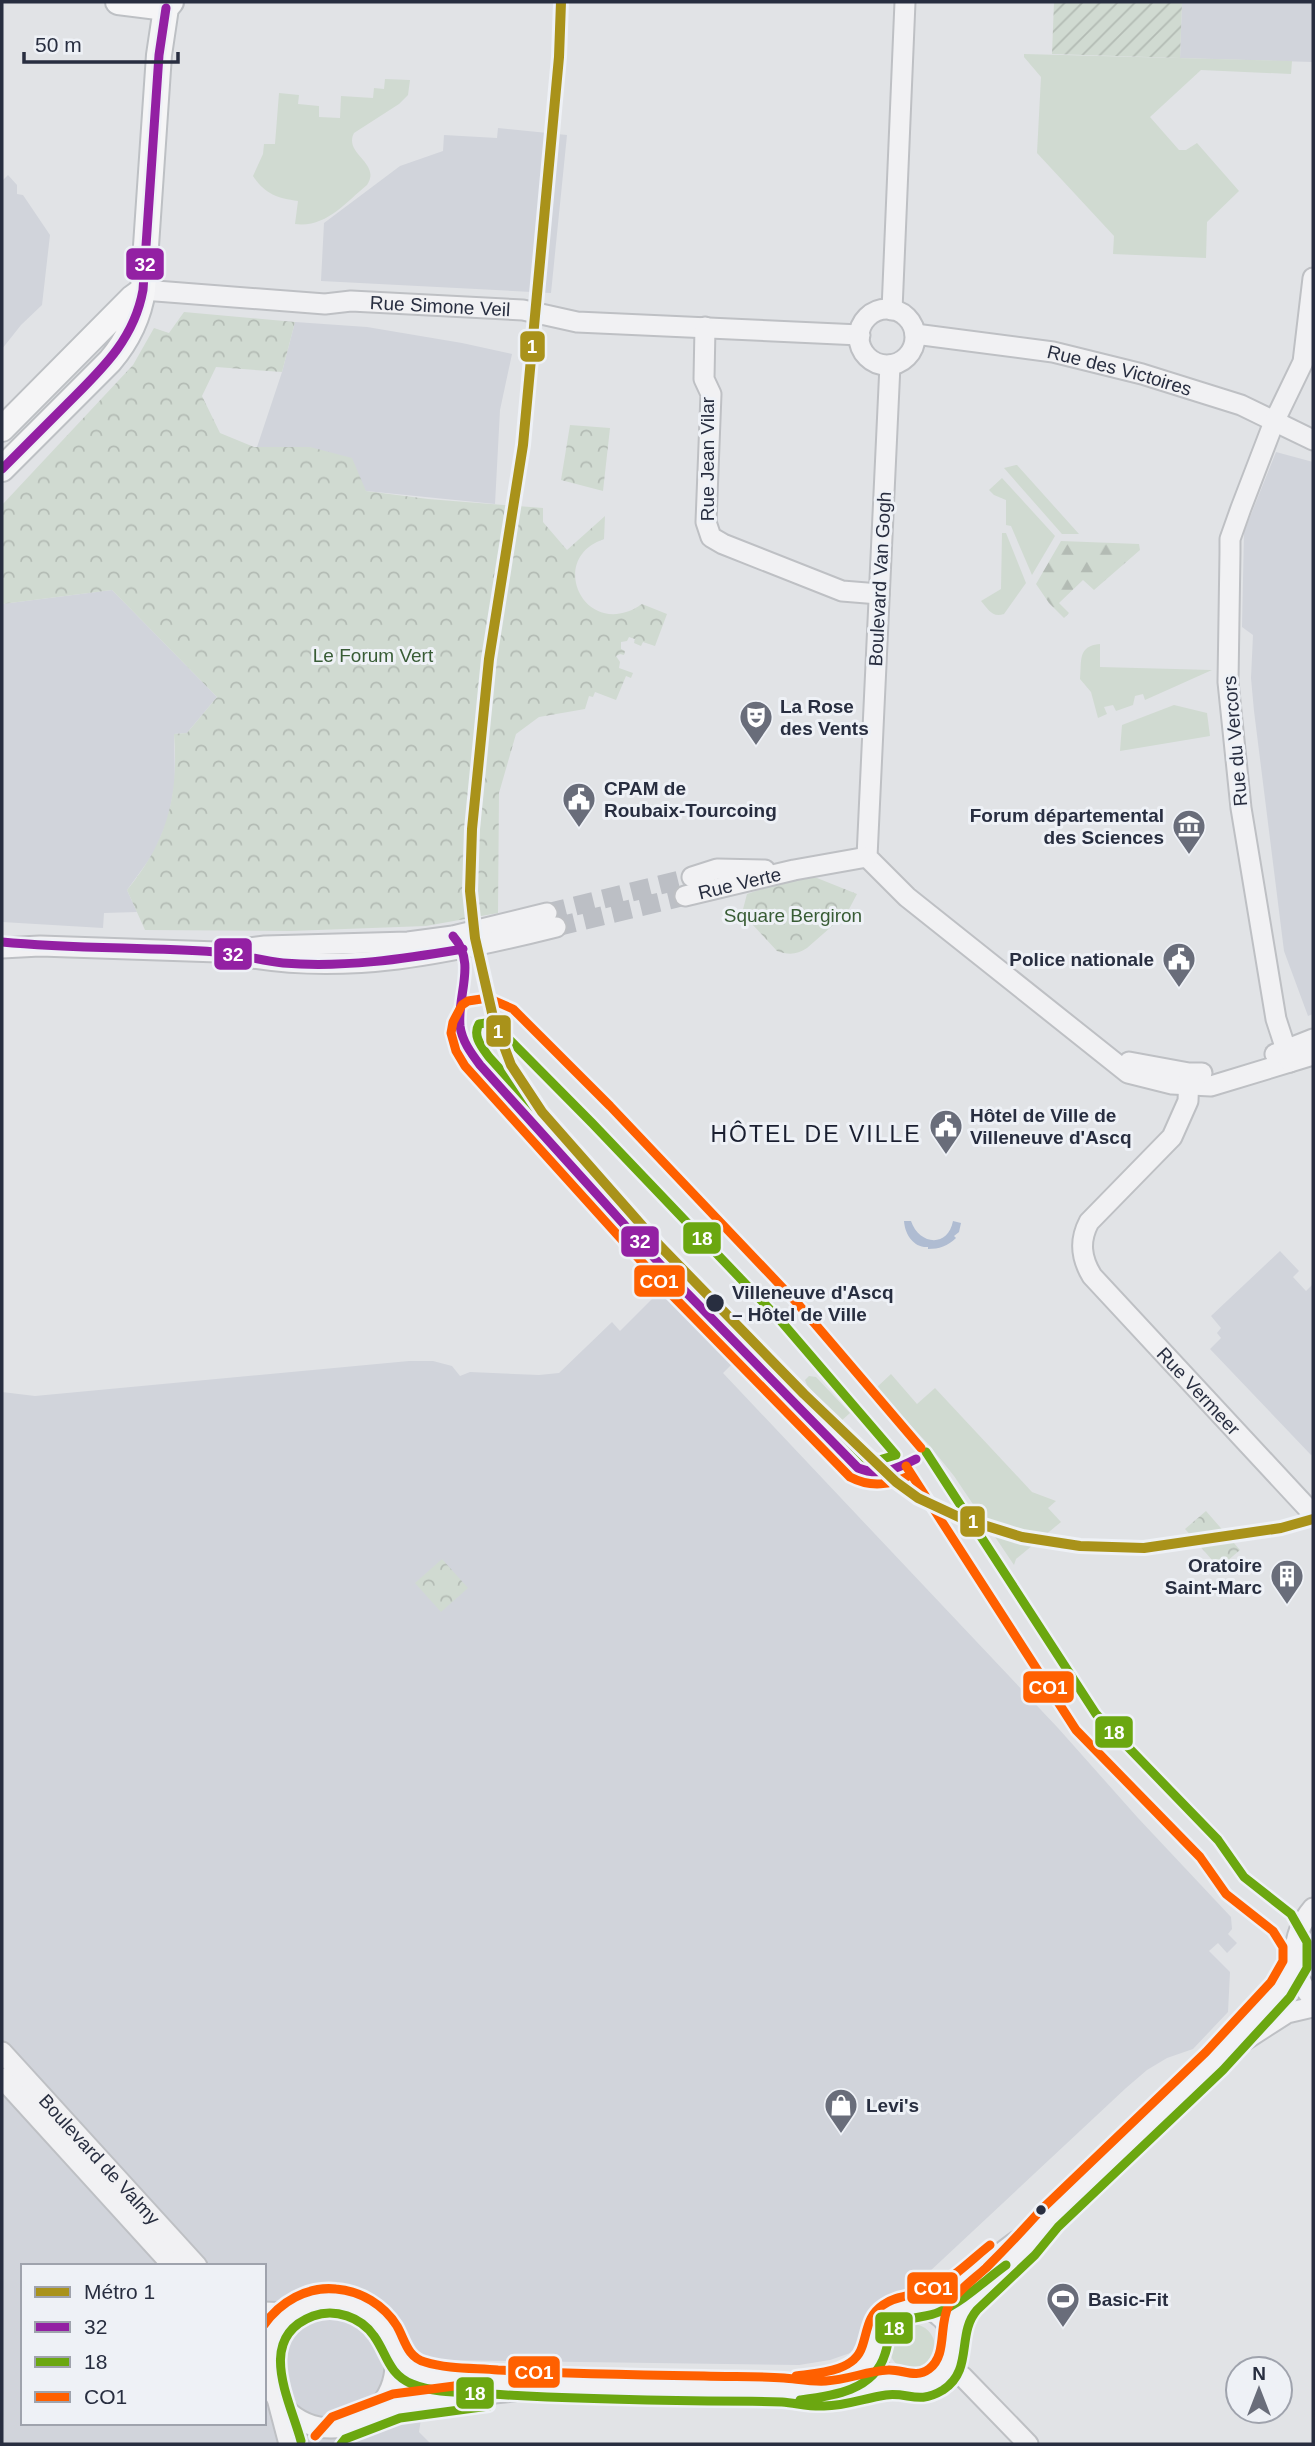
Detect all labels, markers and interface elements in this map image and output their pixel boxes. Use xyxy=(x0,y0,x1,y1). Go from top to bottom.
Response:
scale bar xyxy=(24,21,178,65)
text: 50 m xyxy=(35,33,82,56)
line badge: 32 xyxy=(125,247,165,281)
text: 32 xyxy=(134,254,156,275)
street label: Rue Simone Veil xyxy=(369,292,511,320)
line badge: 1 xyxy=(519,330,546,363)
text: 1 xyxy=(527,336,538,357)
street label: Rue des Victoires xyxy=(1045,340,1194,399)
street label: Rue Jean Vilar xyxy=(697,396,718,521)
street label: Boulevard Van Gogh xyxy=(865,491,895,667)
park label: Le Forum Vert xyxy=(313,645,434,666)
street label: Rue du Vercors xyxy=(1219,675,1251,807)
place label: La Rose des Vents xyxy=(780,696,869,739)
theatre icon: La Rose des Vents xyxy=(737,698,775,747)
place label: CPAM de Roubaix-Tourcoing xyxy=(604,778,777,821)
public building icon: CPAM de Roubaix-Tourcoing xyxy=(560,780,598,829)
place label: Forum départemental des Sciences xyxy=(970,805,1164,848)
museum icon: Forum départemental des Sciences xyxy=(1170,807,1208,856)
street label: Rue Verte xyxy=(696,863,783,903)
park label: Square Bergiron xyxy=(724,905,862,926)
line badge: 32 xyxy=(213,937,253,971)
public building icon: Police nationale xyxy=(1160,940,1198,989)
text: 32 xyxy=(222,944,244,965)
place label: Police nationale xyxy=(1009,949,1154,970)
line badge: 1 xyxy=(485,1014,512,1048)
text: 1 xyxy=(493,1021,504,1042)
place label: Hôtel de Ville de Villeneuve d'Ascq xyxy=(970,1105,1132,1148)
public building icon: Hôtel de Ville de Villeneuve d'Ascq xyxy=(927,1107,965,1156)
district label: HÔTEL DE VILLE xyxy=(710,1120,922,1147)
line badge: 18 xyxy=(682,1221,722,1255)
line badge: 32 xyxy=(620,1225,660,1258)
text: 18 xyxy=(691,1228,713,1249)
text: 32 xyxy=(629,1231,651,1252)
line badge: CO1 xyxy=(633,1264,686,1298)
text: CO1 xyxy=(639,1271,679,1292)
place label: Villeneuve d'Ascq – Hôtel de Ville xyxy=(732,1282,894,1325)
marker: Villeneuve d'Ascq – Hôtel de Ville xyxy=(704,1292,726,1314)
street label: Rue Vermeer xyxy=(1153,1343,1245,1440)
line badge: 1 xyxy=(959,1505,986,1538)
text: 1 xyxy=(968,1511,979,1532)
place label: Oratoire Saint-Marc xyxy=(1165,1555,1262,1598)
building icon: Oratoire Saint-Marc xyxy=(1268,1557,1306,1606)
line badge: CO1 xyxy=(1022,1670,1075,1704)
text: CO1 xyxy=(1028,1677,1068,1698)
line badge: 18 xyxy=(1094,1715,1134,1749)
text: 18 xyxy=(1103,1722,1125,1743)
shop icon: Levi's xyxy=(822,2086,860,2135)
street label: Boulevard de Valmy xyxy=(35,2090,165,2229)
place label: Levi's xyxy=(866,2095,919,2116)
unlabelled marker xyxy=(1034,2203,1048,2217)
legend xyxy=(21,2264,266,2425)
line badge: CO1 xyxy=(906,2271,959,2305)
text: CO1 xyxy=(913,2278,953,2299)
text: Métro 1 xyxy=(84,2280,155,2303)
sports icon: Basic-Fit xyxy=(1044,2280,1082,2329)
place label: Basic-Fit xyxy=(1088,2289,1169,2310)
line badge: 18 xyxy=(874,2311,914,2345)
text: 32 xyxy=(84,2315,107,2338)
text: 18 xyxy=(883,2318,905,2339)
text: 18 xyxy=(84,2350,107,2373)
line badge: CO1 xyxy=(507,2355,561,2389)
north arrow xyxy=(1224,2355,1294,2425)
text: CO1 xyxy=(514,2362,554,2383)
text: N xyxy=(1252,2363,1266,2384)
line badge: 18 xyxy=(455,2376,495,2410)
text: 18 xyxy=(464,2383,486,2404)
text: CO1 xyxy=(84,2385,127,2408)

